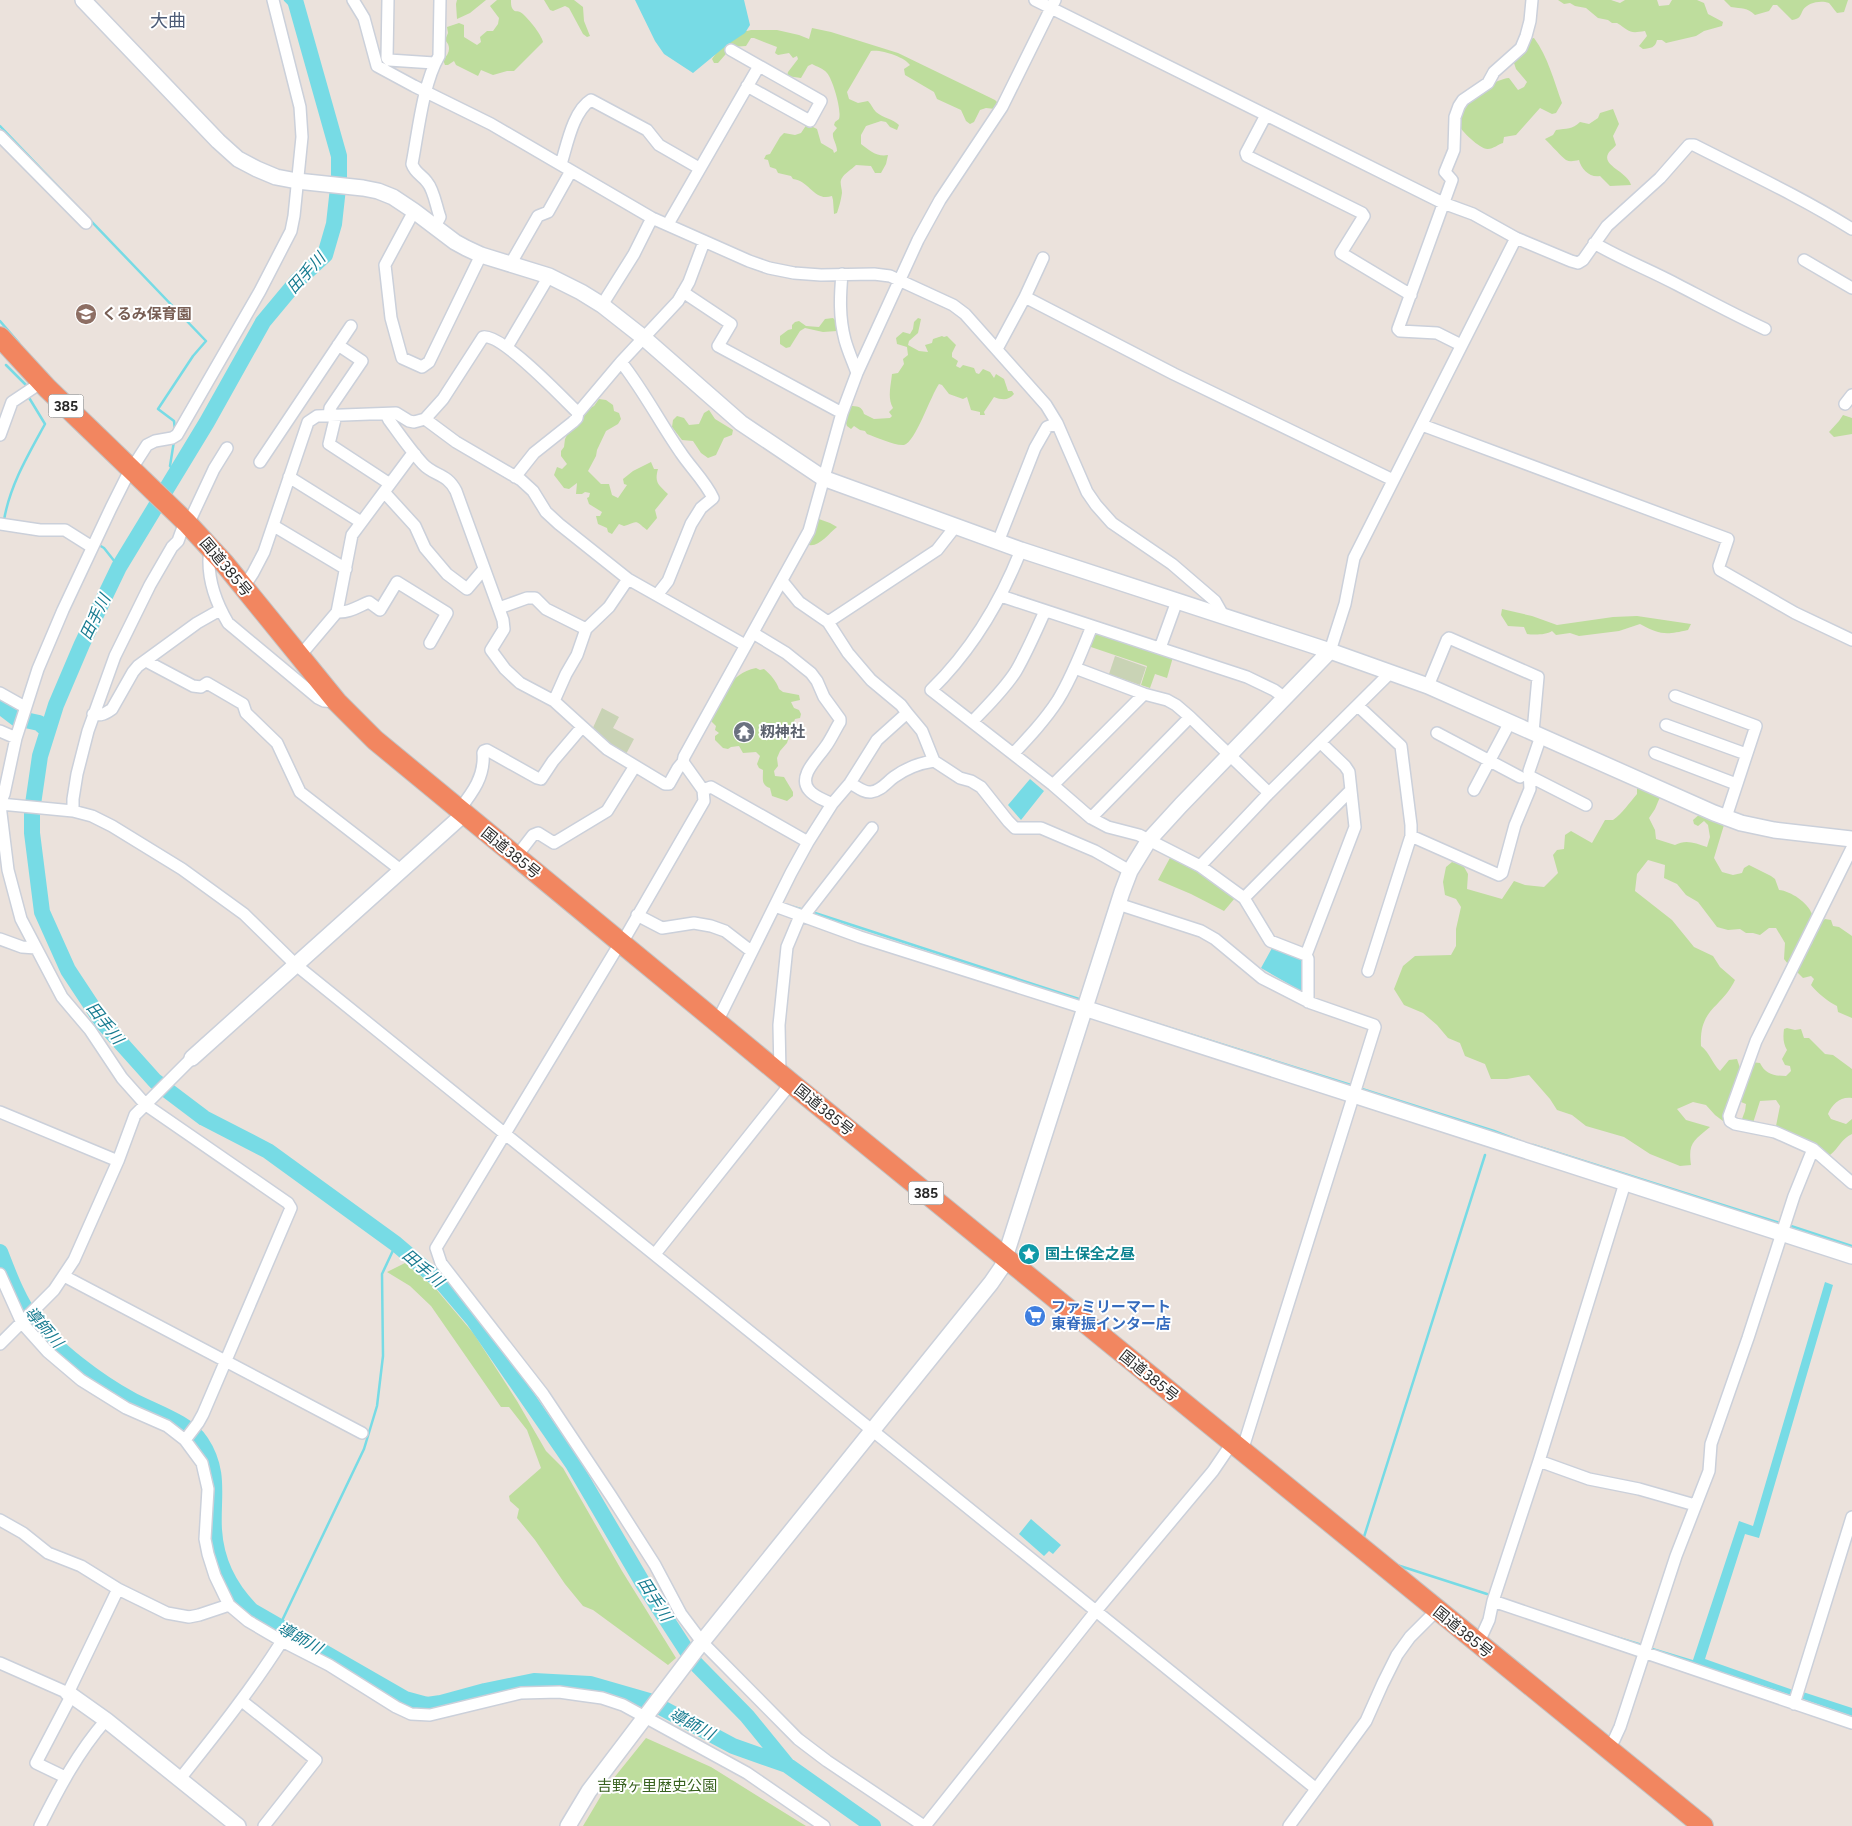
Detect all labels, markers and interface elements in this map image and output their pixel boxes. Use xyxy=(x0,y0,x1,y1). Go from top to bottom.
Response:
district label: 大曲 xyxy=(150,10,186,32)
water label: 田手川 xyxy=(283,247,330,297)
school or university icon: くるみ保育園 xyxy=(74,302,98,326)
place label: くるみ保育園 xyxy=(102,305,192,323)
road number: 385 xyxy=(48,394,84,418)
street label: 国道385号 xyxy=(196,534,256,600)
water label: 田手川 xyxy=(76,589,115,643)
temple icon: 籾神社 xyxy=(732,720,756,744)
place label: 籾神社 xyxy=(760,723,805,741)
street label: 国道385号 xyxy=(478,824,544,882)
water label: 田手川 xyxy=(83,998,128,1049)
street label: 国道385号 xyxy=(791,1081,857,1139)
road number: 385 xyxy=(908,1182,944,1204)
place icon: 国土保全之昼 xyxy=(1017,1242,1041,1266)
water label: 田手川 xyxy=(399,1245,449,1292)
place label: 国土保全之昼 xyxy=(1045,1245,1135,1263)
place label: ファミリーマート 東脊振インター店 xyxy=(1051,1298,1171,1333)
water label: 導師川 xyxy=(21,1303,68,1353)
supermarket icon: ファミリーマート 東脊振インター店 xyxy=(1023,1304,1047,1328)
street label: 国道385号 xyxy=(1116,1347,1182,1405)
water label: 田手川 xyxy=(634,1574,677,1626)
street label: 国道385号 xyxy=(1430,1603,1496,1661)
water label: 導師川 xyxy=(274,1618,327,1659)
water label: 導師川 xyxy=(666,1704,719,1745)
park label: 吉野ヶ里歴史公園 xyxy=(597,1777,717,1795)

